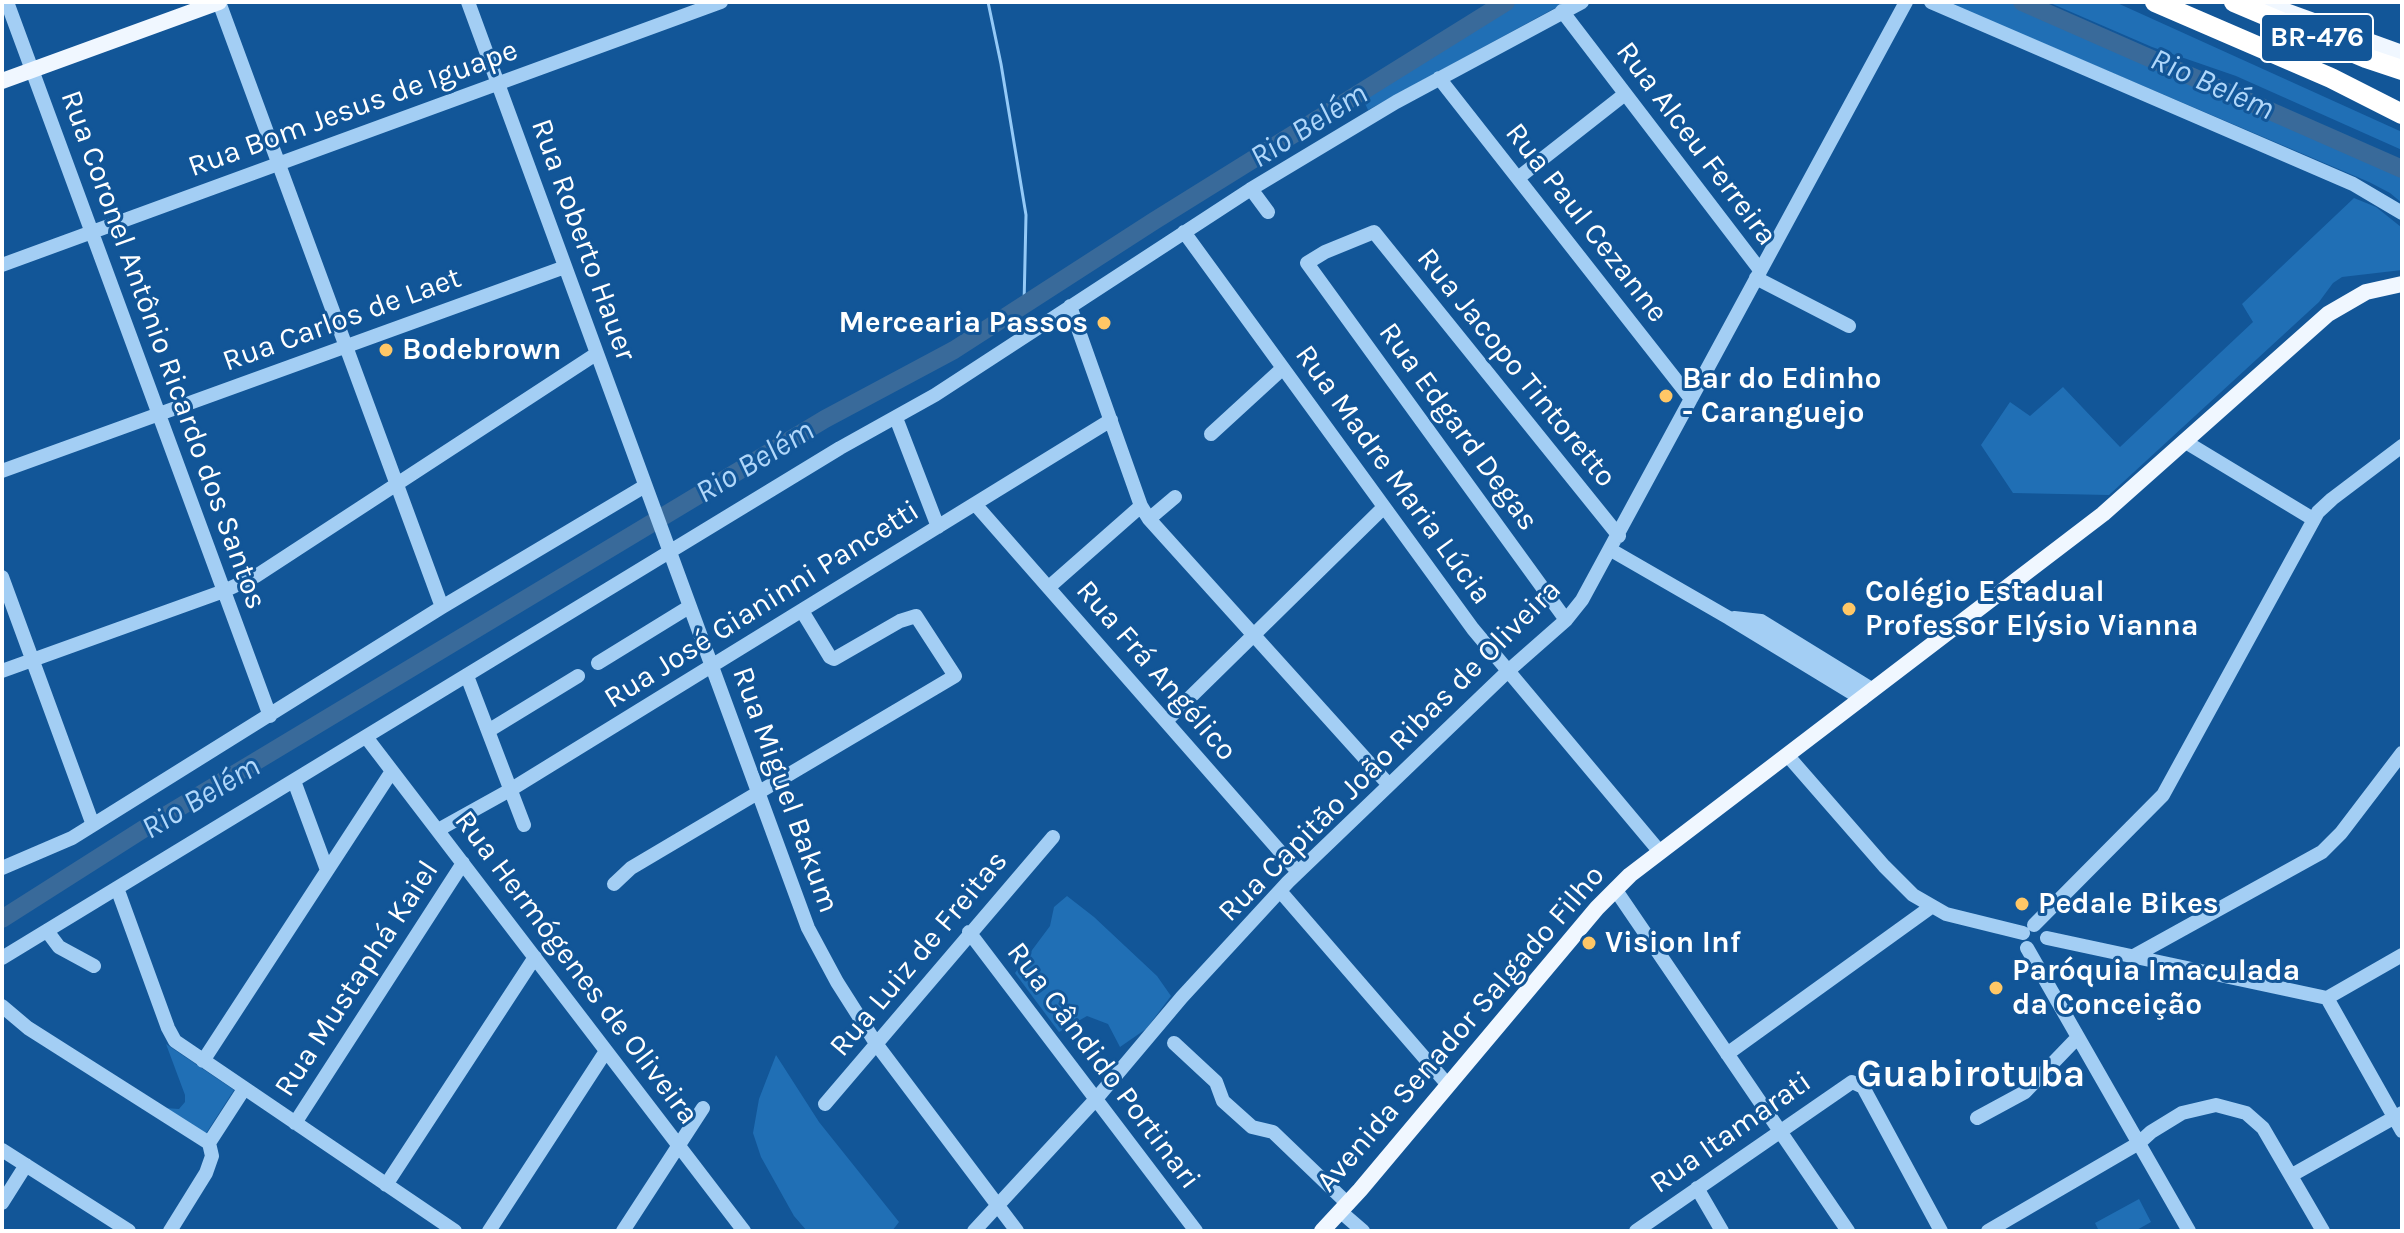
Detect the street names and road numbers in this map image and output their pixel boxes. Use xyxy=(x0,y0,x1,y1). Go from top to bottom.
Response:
road number: BR-476 xyxy=(2261,14,2373,62)
street label: Rua Bom Jesus de Iguape xyxy=(183,33,523,185)
street label: Rua Alceu Ferreira xyxy=(1608,35,1784,253)
street label: Rua Coronel Antônio Ricardo dos Santos xyxy=(52,86,274,614)
street label: Rua Roberto Hauer xyxy=(523,114,643,366)
street label: Rua Paul Cezanne xyxy=(1497,116,1675,330)
street label: Rua Jacopo Tintoretto xyxy=(1409,241,1623,495)
street label: Rua Carlos de Laet xyxy=(218,260,466,380)
street label: Rua Edgard Degas xyxy=(1370,316,1546,538)
street label: Rua Madre Maria Lúcia xyxy=(1287,338,1499,612)
street label: Rua José Gianinni Pancetti xyxy=(598,493,926,717)
street label: Rua Capitão João Ribas de Oliveira xyxy=(1211,572,1569,930)
street label: Rua Frá Angélico xyxy=(1068,573,1244,769)
street label: Rua Miguel Bakum xyxy=(724,662,846,918)
street label: Rua Hermógenes de Oliveira xyxy=(446,804,706,1132)
street label: Rua Luiz de Freitas xyxy=(822,844,1016,1064)
street label: Rua Mustaphá Kaiel xyxy=(267,854,447,1104)
street label: Avenida Senador Salgado Filho xyxy=(1309,858,1613,1200)
street label: Rua Cândido Portinari xyxy=(998,936,1208,1196)
street label: Rua Itamarati xyxy=(1643,1064,1819,1202)

